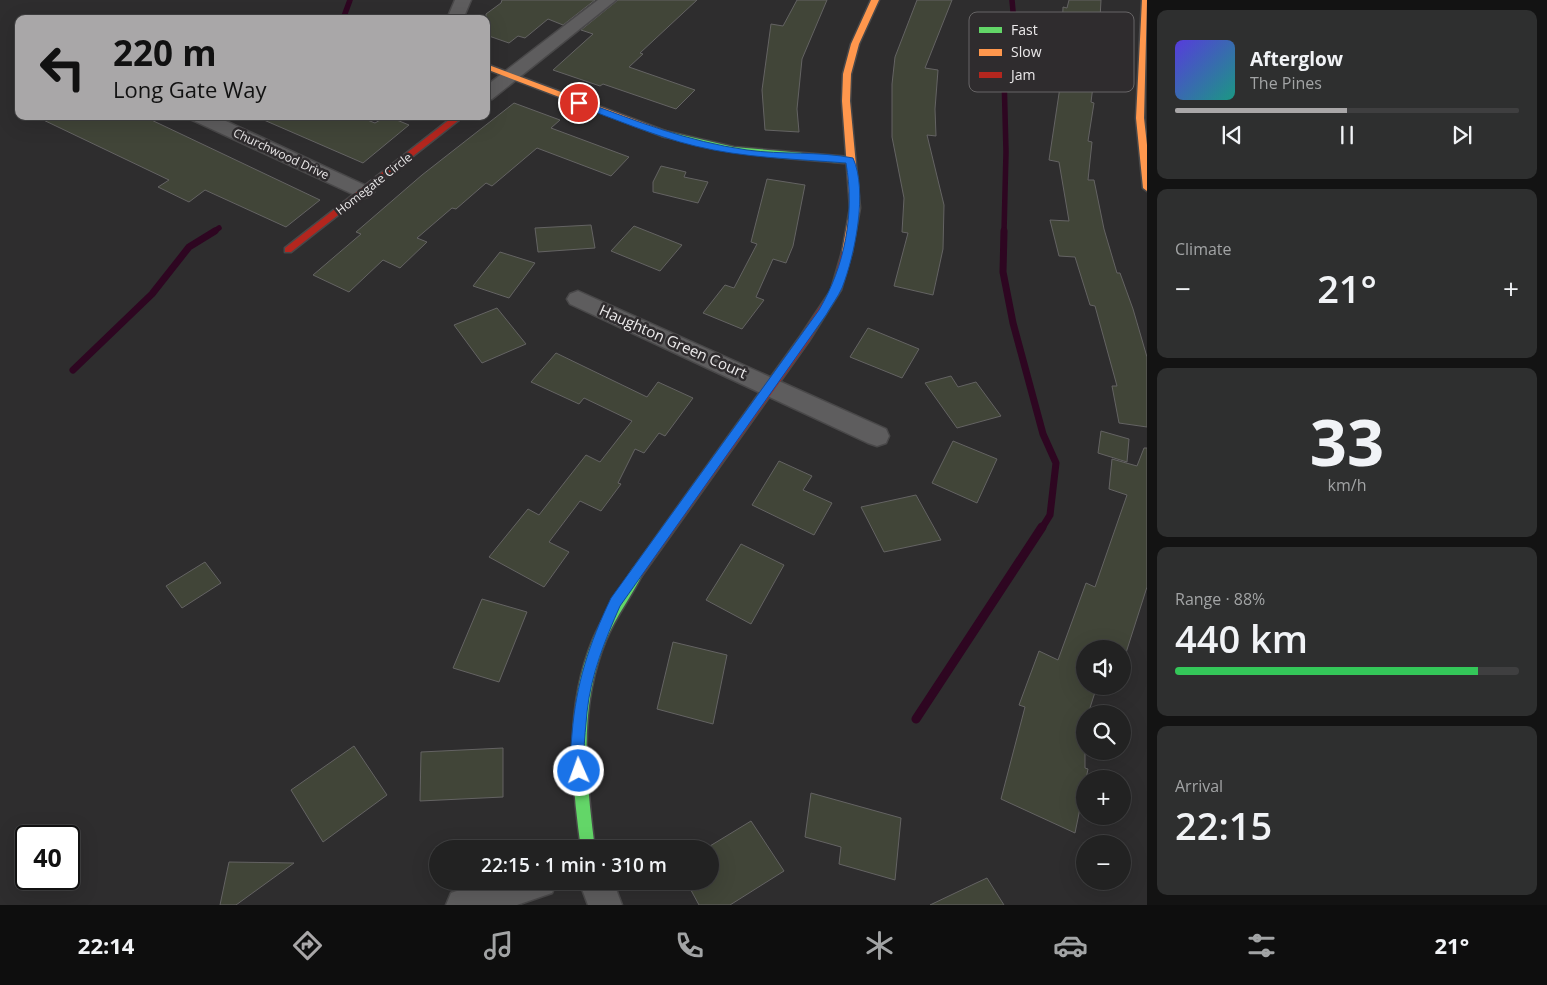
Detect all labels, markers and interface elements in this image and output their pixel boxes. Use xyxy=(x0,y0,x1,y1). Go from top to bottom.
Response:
legend xyxy=(969,12,1134,92)
text: Fast xyxy=(1011,20,1038,39)
text: 220 m xyxy=(113,29,217,76)
icon: left xyxy=(30,35,95,100)
text: Slow xyxy=(1011,42,1042,61)
text: Afterglow xyxy=(1250,46,1343,72)
text: Jam xyxy=(1009,65,1036,84)
text: The Pines xyxy=(1250,72,1322,94)
text: Long Gate Way xyxy=(113,74,267,104)
pin xyxy=(558,82,600,124)
icon: arrive xyxy=(565,89,593,117)
icon: previous xyxy=(1218,121,1246,149)
icon: pause xyxy=(1333,121,1361,149)
icon: next xyxy=(1448,121,1476,149)
street label: Churchwood Drive xyxy=(231,124,332,183)
street label: Homegate Circle xyxy=(332,148,415,219)
text: Climate xyxy=(1175,238,1232,260)
text: 21° xyxy=(1317,262,1377,314)
text: − xyxy=(1175,269,1191,307)
text: + xyxy=(1503,269,1519,307)
street label: Haughton Green Court xyxy=(596,300,750,383)
text: 33 xyxy=(1310,397,1384,485)
text: km/h xyxy=(1328,474,1366,496)
text: Range · 88% xyxy=(1175,588,1265,610)
text: 440 km xyxy=(1175,612,1308,664)
map controls xyxy=(1076,640,1131,890)
button: sound xyxy=(1076,640,1131,695)
button: search xyxy=(1076,705,1131,760)
position arrow xyxy=(552,744,604,796)
button: + xyxy=(1076,770,1131,825)
text: Arrival xyxy=(1175,775,1223,797)
text: 22:15 xyxy=(1175,799,1272,851)
speed limit sign: 40 xyxy=(15,825,80,890)
button: − xyxy=(1076,835,1131,890)
text: 22:15 · 1 min · 310 m xyxy=(481,852,667,878)
icon: directions xyxy=(290,928,325,963)
icon: music xyxy=(481,928,516,963)
icon: phone xyxy=(672,928,707,963)
icon: climate xyxy=(862,928,897,963)
icon: car xyxy=(1053,928,1088,963)
icon: filters xyxy=(1244,928,1279,963)
text: 22:14 xyxy=(78,930,134,960)
text: 21° xyxy=(1434,930,1469,960)

